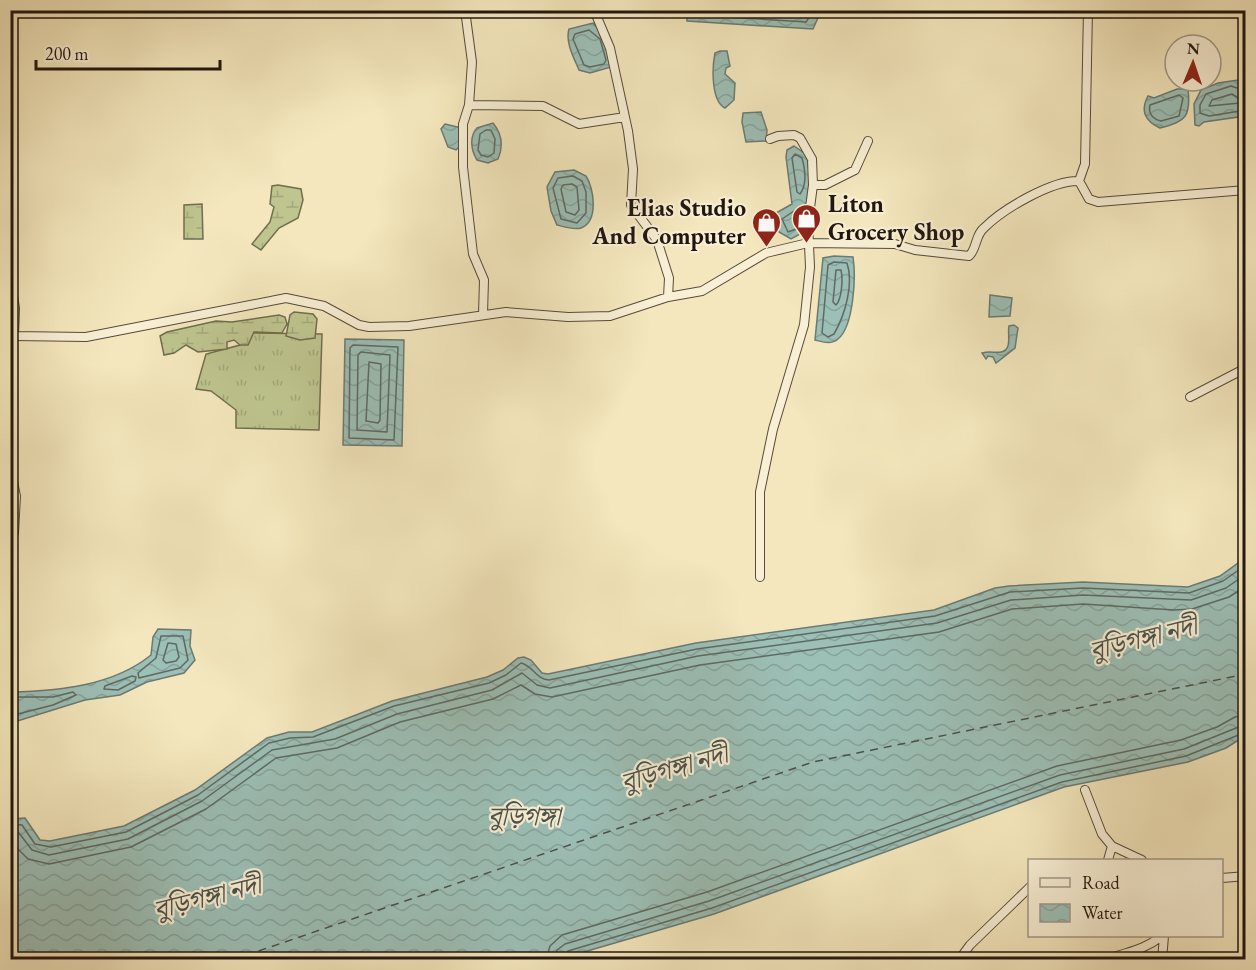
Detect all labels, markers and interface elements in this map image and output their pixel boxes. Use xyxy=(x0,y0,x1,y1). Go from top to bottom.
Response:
scale bar xyxy=(36,33,220,71)
north arrow xyxy=(1163,33,1223,93)
text: N xyxy=(1187,38,1200,59)
text: 200 m xyxy=(45,42,89,65)
place label: Liton Grocery Shop xyxy=(828,188,964,248)
place label: Elias Studio And Computer xyxy=(591,192,746,251)
shop icon: Liton Grocery Shop xyxy=(791,202,823,244)
shop icon: Elias Studio And Computer xyxy=(751,206,783,248)
water label: বুড়িগঙ্গা নদী xyxy=(1086,608,1203,668)
water label: বুড়িগঙ্গা নদী xyxy=(617,736,734,799)
water label: বুড়িগঙ্গা xyxy=(488,799,563,833)
legend xyxy=(1028,859,1223,937)
water label: বুড়িগঙ্গা নদী xyxy=(150,867,267,927)
text: Road xyxy=(1082,871,1121,894)
text: Water xyxy=(1082,901,1123,924)

